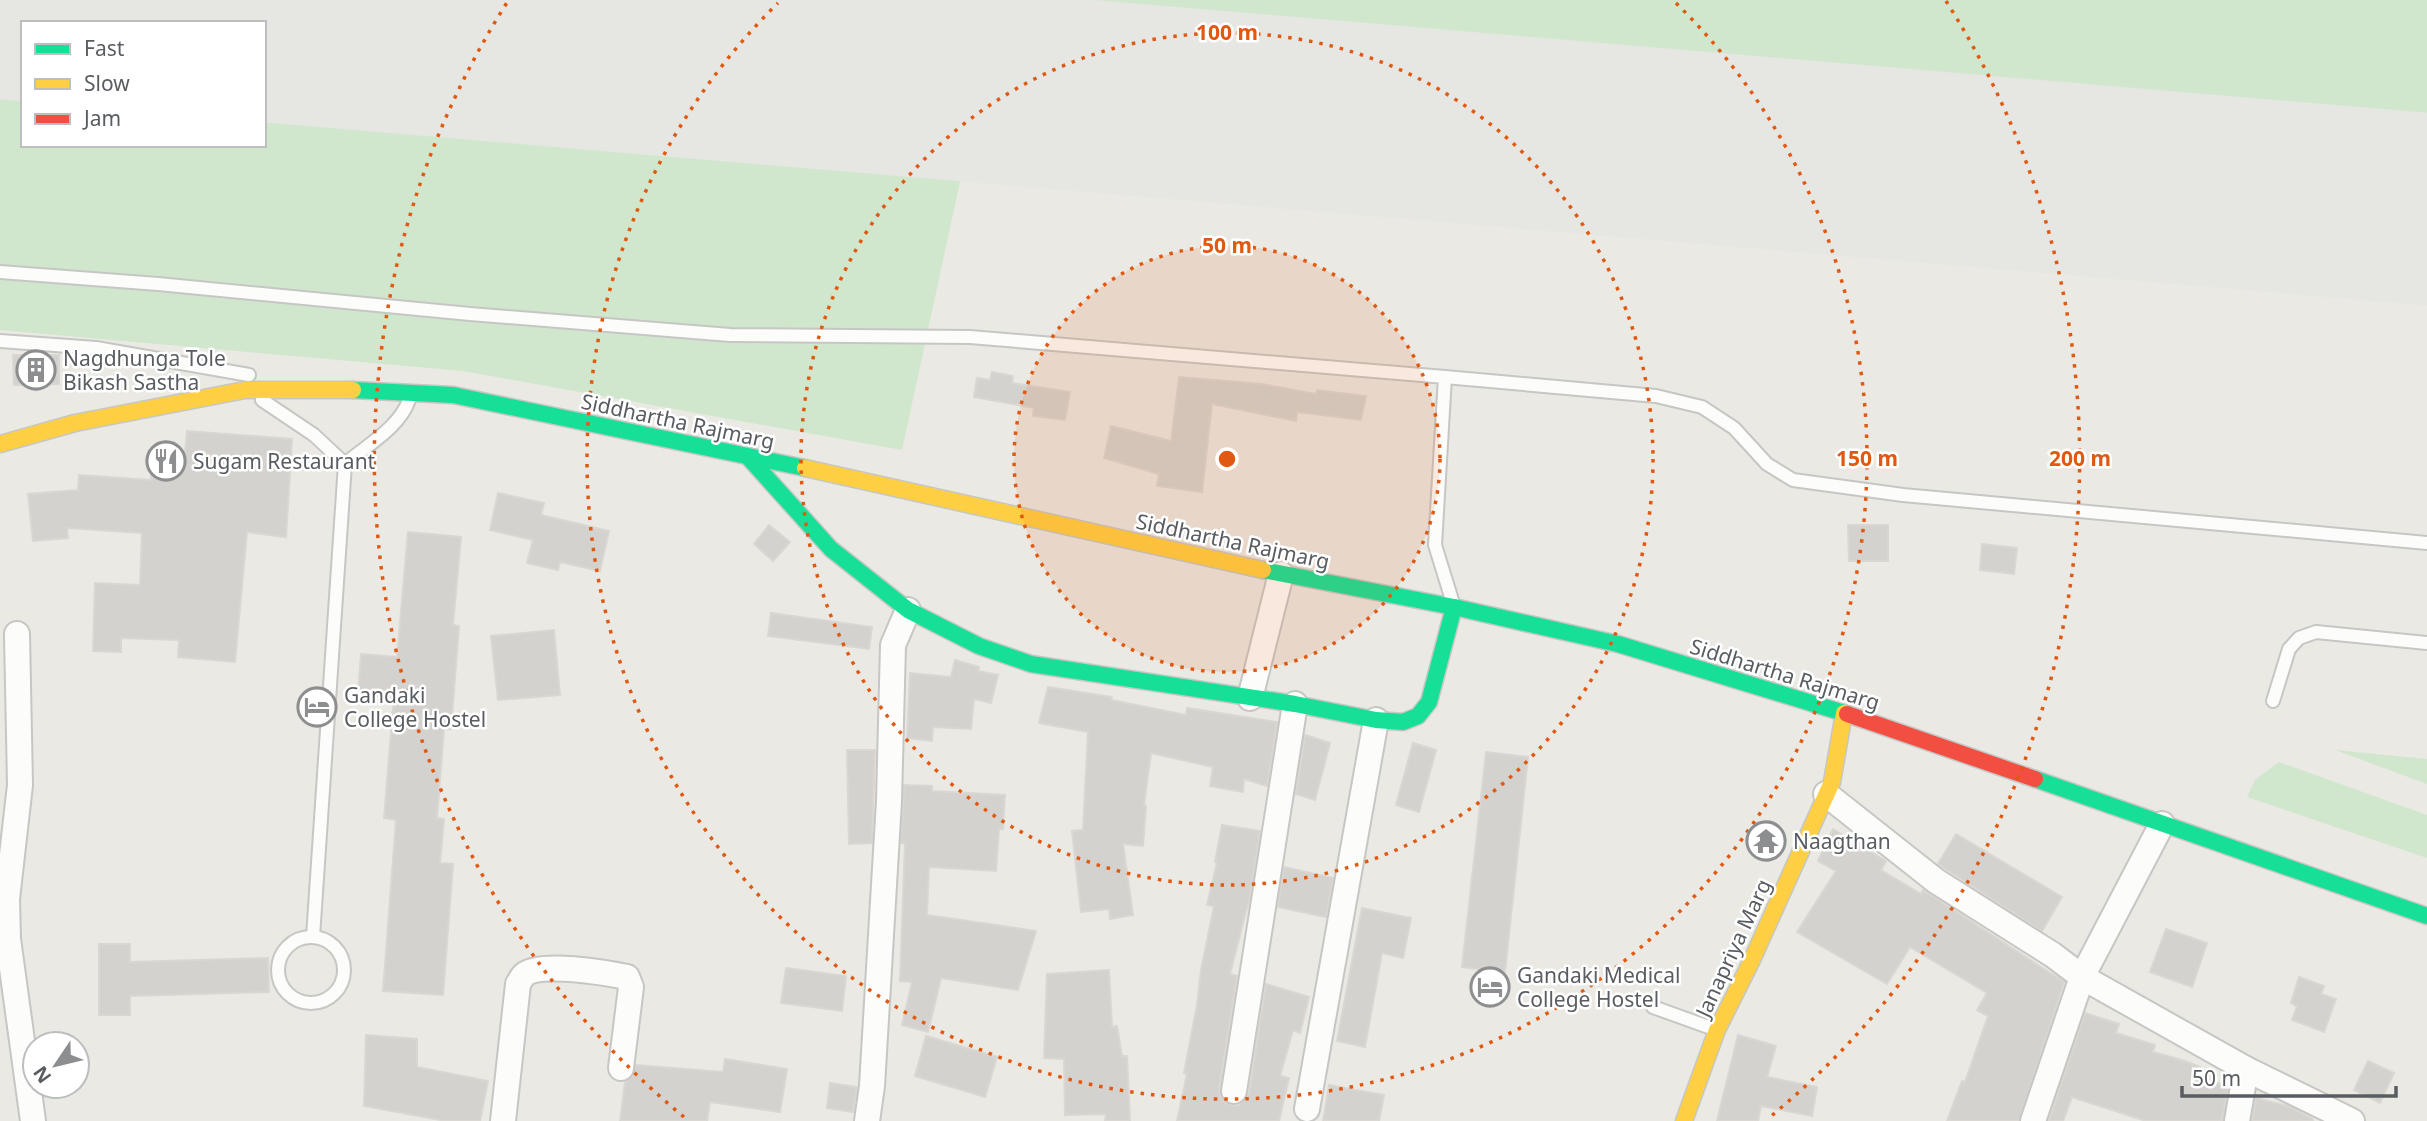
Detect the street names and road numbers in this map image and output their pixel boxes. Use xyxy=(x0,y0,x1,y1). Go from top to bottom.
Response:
street label: Siddhartha Rajmarg xyxy=(579,387,777,455)
street label: Siddhartha Rajmarg xyxy=(1134,507,1332,575)
street label: Siddhartha Rajmarg xyxy=(1687,632,1883,716)
street label: Janapriya Marg xyxy=(1688,874,1777,1023)

